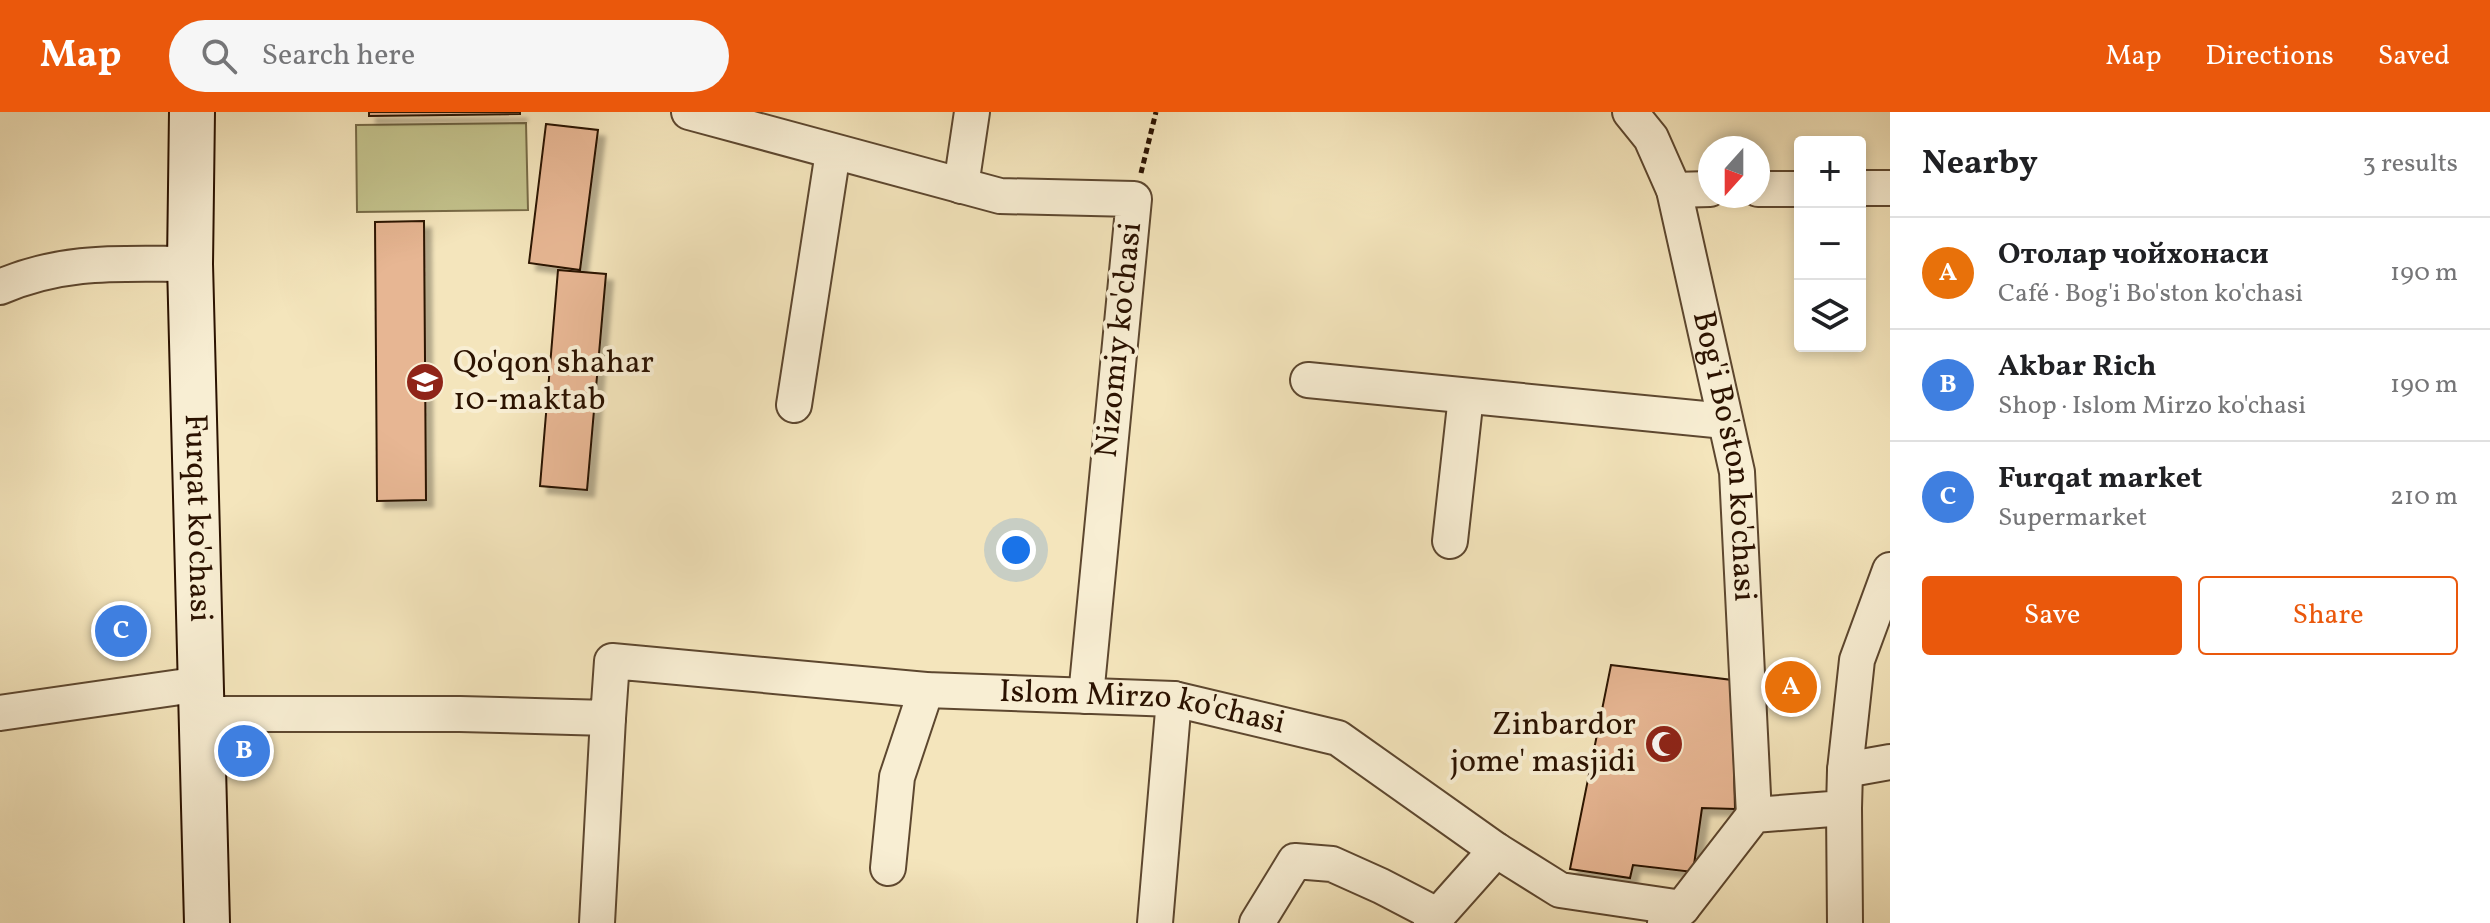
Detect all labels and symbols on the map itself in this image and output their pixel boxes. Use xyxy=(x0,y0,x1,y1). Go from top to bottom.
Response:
north arrow xyxy=(1698,136,1770,208)
street label: Nizomiy ko'chasi xyxy=(1086,220,1154,460)
street label: Bog'i Bo'ston ko'chasi xyxy=(1680,307,1765,603)
place label: Qo'qon shahar 10-maktab xyxy=(453,342,654,423)
school or university icon: Qo'qon shahar 10-maktab xyxy=(404,361,446,403)
street label: Furqat ko'chasi xyxy=(172,413,221,623)
your location xyxy=(996,530,1036,570)
pin: C xyxy=(95,601,147,661)
pin: A xyxy=(1765,657,1817,717)
street label: Islom Mirzo ko'chasi xyxy=(999,671,1289,747)
place label: Zinbardor jome' masjidi xyxy=(1450,704,1636,785)
pin: B xyxy=(218,721,270,781)
mosque icon: Zinbardor jome' masjidi xyxy=(1643,723,1685,765)

